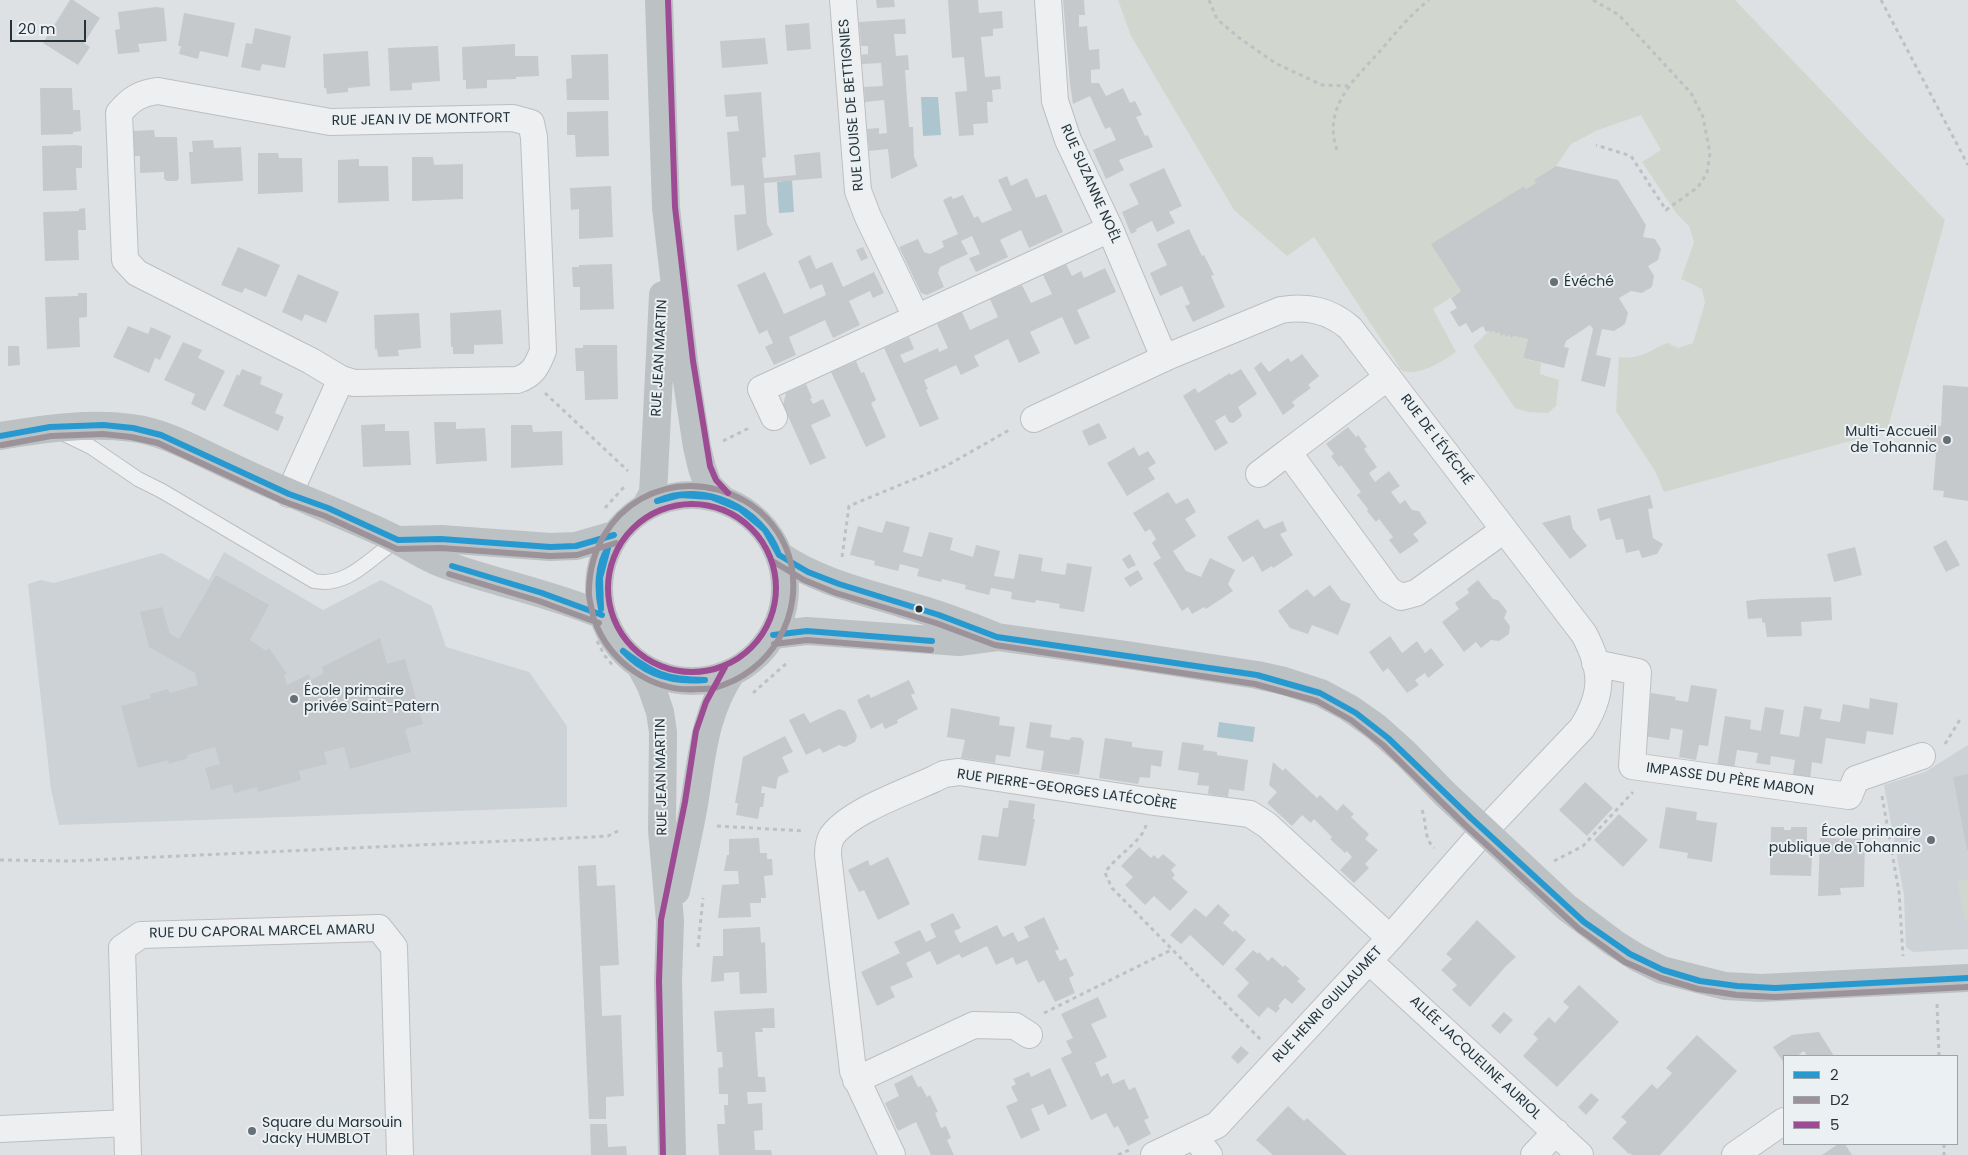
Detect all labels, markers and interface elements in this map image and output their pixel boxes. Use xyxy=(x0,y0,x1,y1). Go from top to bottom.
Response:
scale bar xyxy=(12,10,89,42)
text: 20 m xyxy=(18,18,56,39)
street label: RUE LOUISE DE BETTIGNIES xyxy=(836,18,868,192)
street label: RUE JEAN IV DE MONTFORT xyxy=(332,110,510,130)
street label: RUE SUZANNE NOËL xyxy=(1056,122,1124,246)
place label: Évéché xyxy=(1564,274,1614,290)
marker: Évéché xyxy=(1548,276,1560,288)
street label: RUE JEAN MARTIN xyxy=(649,299,671,417)
street label: RUE DE L'ÉVÉCHÉ xyxy=(1396,391,1476,489)
place label: Multi-Accueil de Tohannic xyxy=(1845,424,1937,457)
marker: Multi-Accueil de Tohannic xyxy=(1941,434,1953,446)
unlabelled marker xyxy=(914,604,924,614)
place label: École primaire privée Saint-Patern xyxy=(304,683,440,716)
marker: École primaire privée Saint-Patern xyxy=(288,693,300,705)
street label: RUE JEAN MARTIN xyxy=(653,718,671,836)
street label: IMPASSE DU PÈRE MABON xyxy=(1645,760,1815,800)
street label: RUE PIERRE-GEORGES LATÉCOÈRE xyxy=(956,766,1178,814)
place label: École primaire publique de Tohannic xyxy=(1769,824,1921,856)
marker: École primaire publique de Tohannic xyxy=(1925,834,1937,846)
street label: RUE DU CAPORAL MARCEL AMARU xyxy=(149,922,375,942)
street label: RUE HENRI GUILLAUMET xyxy=(1270,943,1386,1067)
street label: ALLÉE JACQUELINE AURIOL xyxy=(1406,993,1544,1123)
legend xyxy=(1783,1055,1958,1145)
text: 2 xyxy=(1830,1064,1839,1085)
text: D2 xyxy=(1830,1089,1849,1110)
text: 5 xyxy=(1830,1114,1839,1135)
place label: Square du Marsouin Jacky HUMBLOT xyxy=(262,1115,402,1148)
marker: Square du Marsouin Jacky HUMBLOT xyxy=(246,1125,258,1137)

